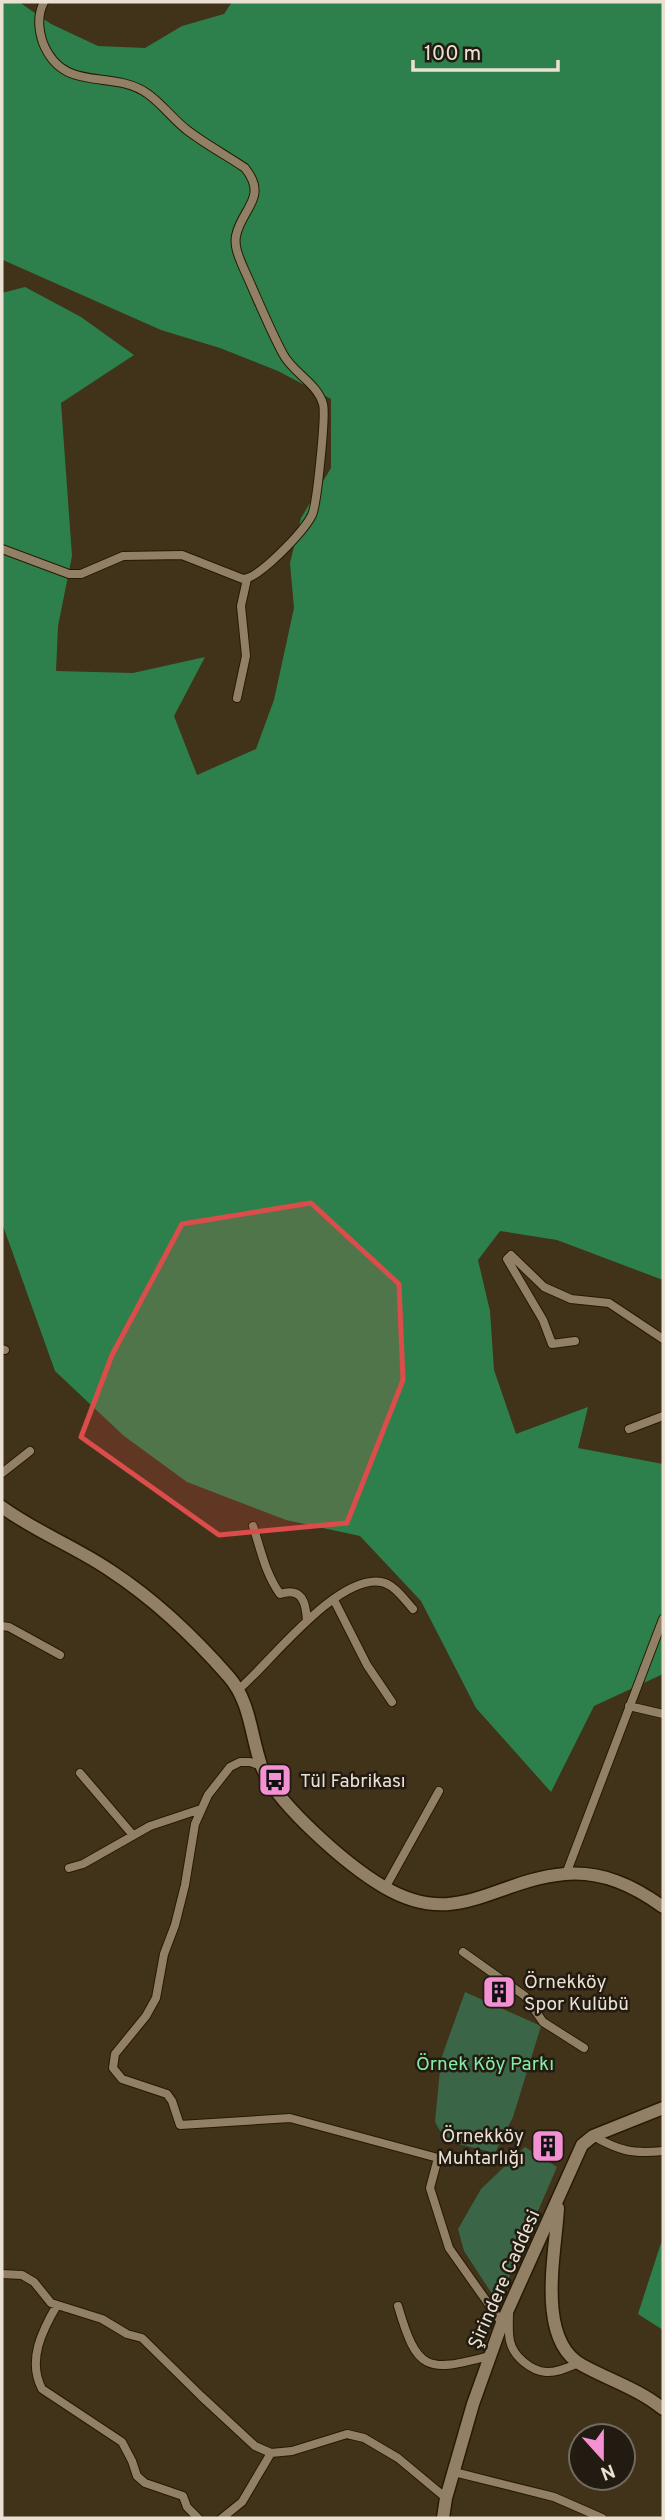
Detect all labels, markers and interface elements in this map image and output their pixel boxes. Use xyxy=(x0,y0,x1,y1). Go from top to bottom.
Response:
scale bar xyxy=(413,28,558,72)
text: 100 m xyxy=(424,41,481,68)
bus stop icon: Tül Fabrikası xyxy=(256,1761,294,1799)
place label: Tül Fabrikası xyxy=(300,1770,406,1794)
place label: Örnekköy Spor Kulübü xyxy=(524,1970,629,2017)
building icon: Örnekköy Spor Kulübü xyxy=(480,1973,518,2011)
park label: Örnek Köy Parkı xyxy=(416,2052,554,2077)
place label: Örnekköy Muhtarlığı xyxy=(438,2124,524,2171)
building icon: Örnekköy Muhtarlığı xyxy=(529,2127,567,2165)
street label: Şirindere Caddesi xyxy=(463,2207,546,2353)
north arrow xyxy=(567,2422,637,2492)
text: N xyxy=(597,2457,618,2485)

